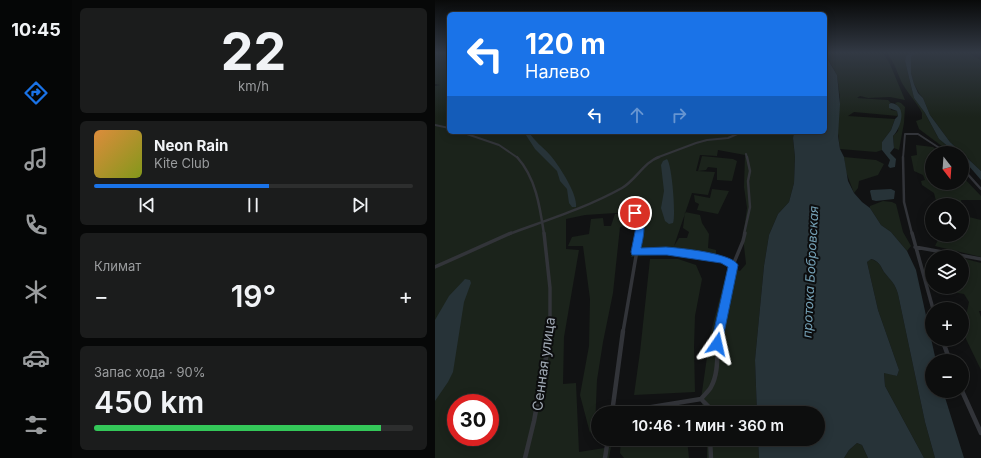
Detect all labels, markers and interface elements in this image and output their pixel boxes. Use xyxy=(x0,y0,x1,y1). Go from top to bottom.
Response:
text: 10:45 xyxy=(11,19,61,40)
text: 22 xyxy=(221,20,286,83)
text: 120 m xyxy=(525,27,606,61)
icon: left xyxy=(459,28,511,80)
text: Налево xyxy=(525,61,590,82)
text: km/h xyxy=(238,78,269,94)
icon: directions xyxy=(22,79,50,107)
icon: left xyxy=(584,104,606,126)
icon: ahead xyxy=(626,104,648,126)
icon: right xyxy=(668,104,690,126)
text: Neon Rain xyxy=(154,136,228,155)
icon: music xyxy=(22,145,50,173)
north arrow xyxy=(925,146,969,190)
map controls xyxy=(925,146,969,398)
text: Kite Club xyxy=(154,155,210,171)
icon: previous xyxy=(136,194,158,216)
icon: pause xyxy=(242,194,264,216)
icon: next xyxy=(349,194,371,216)
pin xyxy=(618,196,652,230)
button: search xyxy=(925,198,969,242)
icon: arrive xyxy=(624,202,646,224)
water label: протока Бобровская xyxy=(799,205,821,339)
icon: phone xyxy=(22,211,50,239)
button: layers xyxy=(925,250,969,294)
text: Климат xyxy=(94,258,141,274)
icon: climate xyxy=(22,278,50,306)
text: 19° xyxy=(231,278,276,314)
text: − xyxy=(94,283,109,309)
text: + xyxy=(398,283,413,309)
button: + xyxy=(925,302,969,346)
street label: Сенная улица xyxy=(528,316,558,412)
position arrow xyxy=(696,323,738,365)
icon: car xyxy=(22,344,50,372)
button: − xyxy=(925,354,969,398)
text: Запас хода · 90% xyxy=(94,364,206,380)
text: 450 km xyxy=(94,384,204,420)
speed limit sign: 30 xyxy=(447,394,499,446)
icon: filters xyxy=(22,411,50,439)
text: 10:46 · 1 мин · 360 m xyxy=(632,416,784,435)

